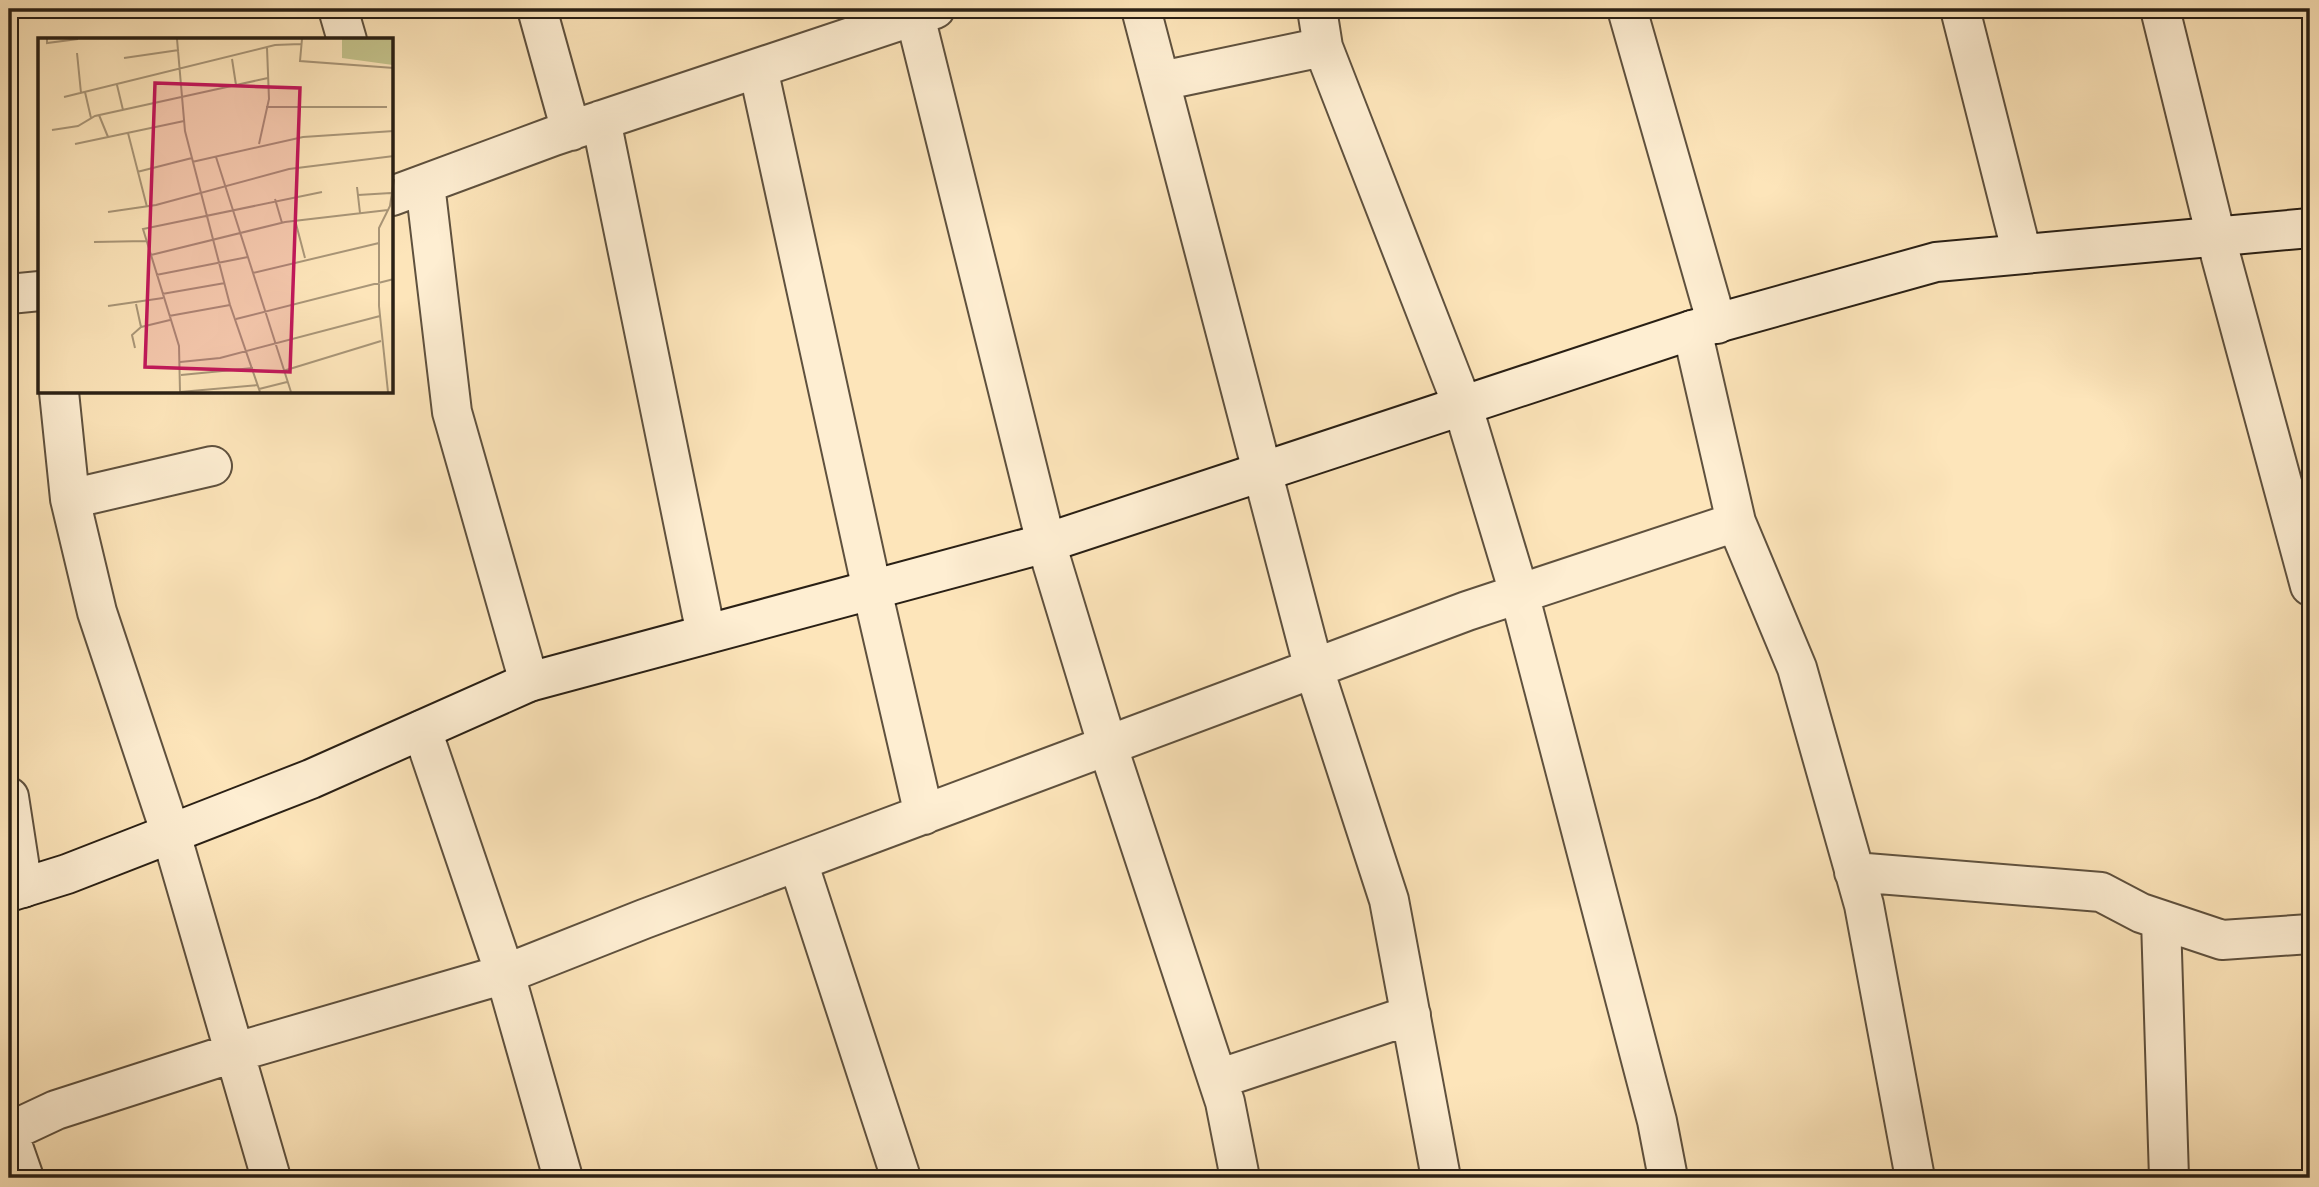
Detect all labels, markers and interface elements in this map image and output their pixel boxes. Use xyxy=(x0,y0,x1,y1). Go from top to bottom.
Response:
inset map xyxy=(38,38,394,394)

